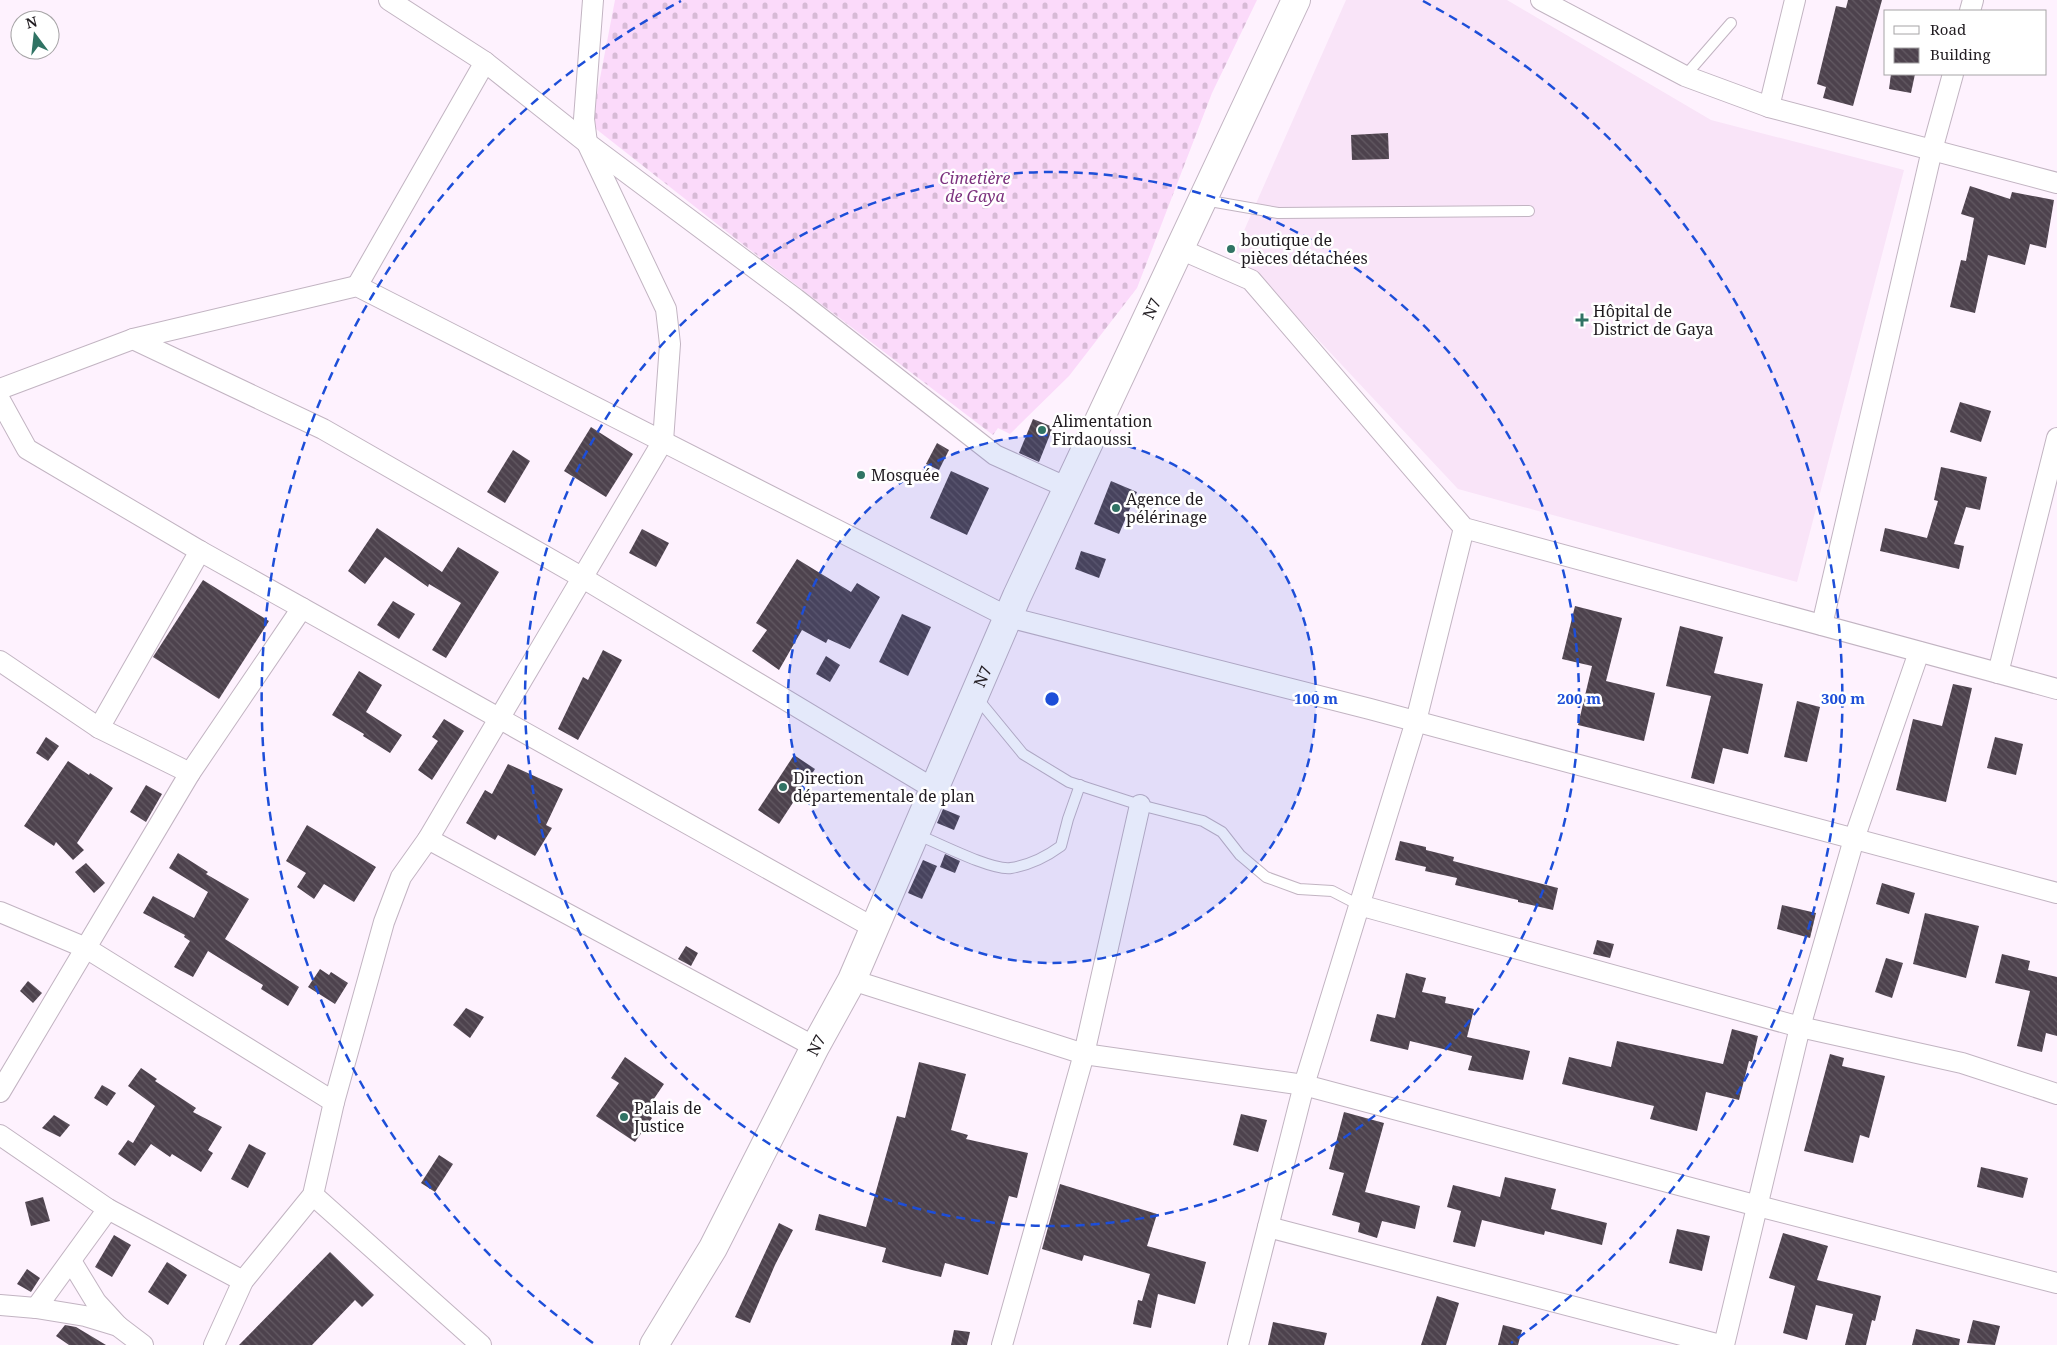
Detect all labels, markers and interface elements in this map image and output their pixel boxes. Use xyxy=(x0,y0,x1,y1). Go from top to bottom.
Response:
north arrow xyxy=(10,10,60,60)
legend xyxy=(1884,10,2047,75)
text: N xyxy=(24,11,39,33)
text: Road xyxy=(1930,19,1966,39)
text: Building xyxy=(1930,44,1991,64)
park label: Cimetière de Gaya xyxy=(940,167,1011,207)
place label: boutique de pièces détachées xyxy=(1241,229,1368,269)
marker: boutique de pièces détachées xyxy=(1225,243,1237,255)
street label: N7 xyxy=(1137,294,1166,323)
place label: Hôpital de District de Gaya xyxy=(1593,300,1714,340)
marker: Hôpital de District de Gaya xyxy=(1575,313,1589,327)
place label: Alimentation Firdaoussi xyxy=(1052,410,1152,450)
marker: Alimentation Firdaoussi xyxy=(1036,424,1048,436)
place label: Mosquée xyxy=(871,464,940,486)
marker: Mosquée xyxy=(855,469,867,481)
place label: Agence de pélérinage xyxy=(1126,488,1207,528)
marker: Agence de pélérinage xyxy=(1110,502,1122,514)
street label: N7 xyxy=(968,662,997,690)
text: 100 m xyxy=(1294,688,1338,708)
text: 200 m xyxy=(1557,688,1601,708)
text: 300 m xyxy=(1821,688,1865,708)
centre of rings xyxy=(1043,690,1061,708)
place label: Direction départementale de plan xyxy=(793,767,975,807)
marker: Direction départementale de plan xyxy=(777,781,789,793)
street label: N7 xyxy=(801,1031,831,1060)
place label: Palais de Justice xyxy=(633,1097,702,1137)
marker: Palais de Justice xyxy=(618,1111,630,1123)

